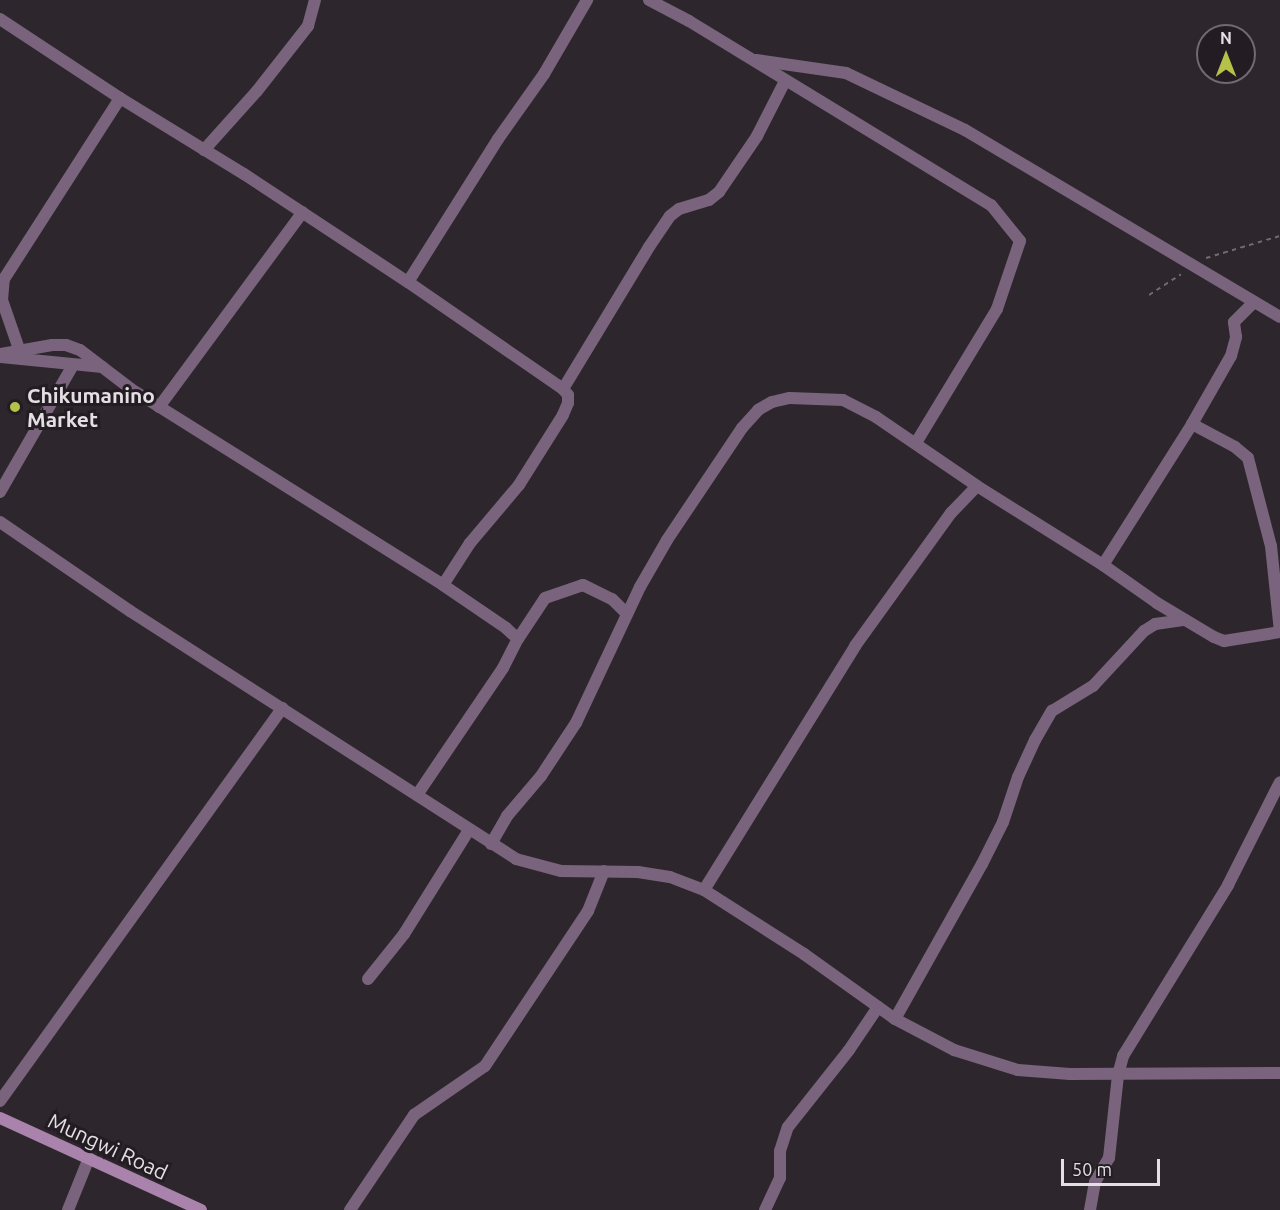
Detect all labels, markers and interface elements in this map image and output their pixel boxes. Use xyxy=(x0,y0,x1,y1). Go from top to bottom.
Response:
north arrow xyxy=(1196,24,1256,84)
text: N xyxy=(1220,29,1232,47)
place label: Chikumanino Market xyxy=(27,382,155,432)
marker: Chikumanino Market xyxy=(8,400,22,414)
street label: Mungwi Road xyxy=(44,1107,172,1185)
scale bar xyxy=(1064,1147,1163,1185)
text: 50 m xyxy=(1072,1159,1112,1179)

